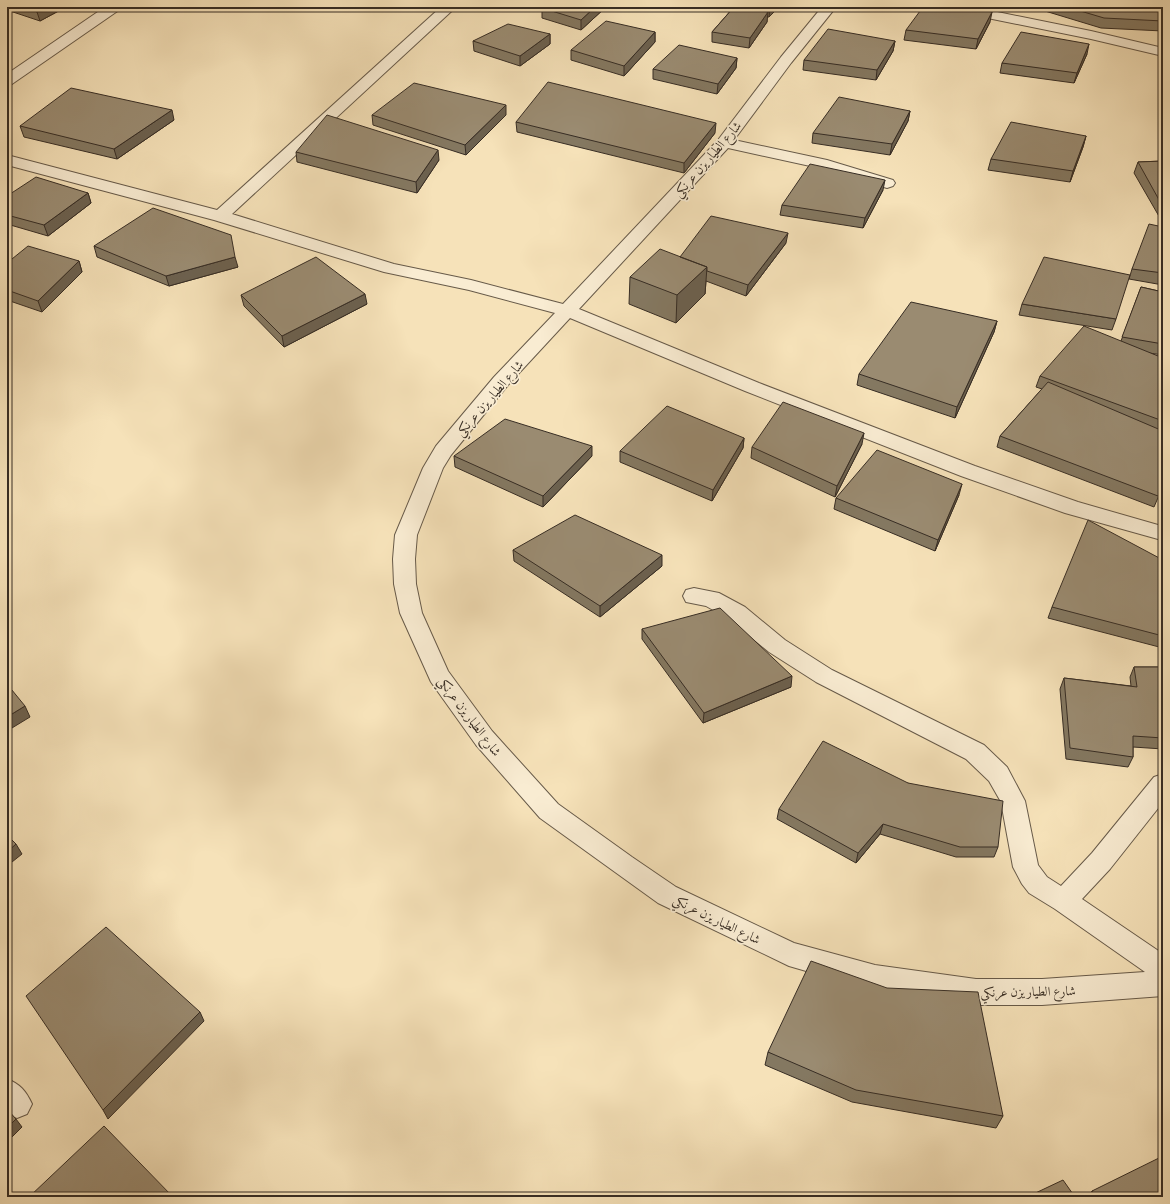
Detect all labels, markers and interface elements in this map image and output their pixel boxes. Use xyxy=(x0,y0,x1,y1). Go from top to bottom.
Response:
street label: شارع الطيار يزن عرنكي xyxy=(670,118,748,204)
street label: شارع الطيار يزن عرنكي xyxy=(452,357,530,443)
street label: شارع الطيار يزن عرنكي xyxy=(431,674,504,762)
street label: شارع الطيار يزن عرنكي xyxy=(668,892,763,952)
street label: شارع الطيار يزن عرنكي xyxy=(980,983,1076,1005)

